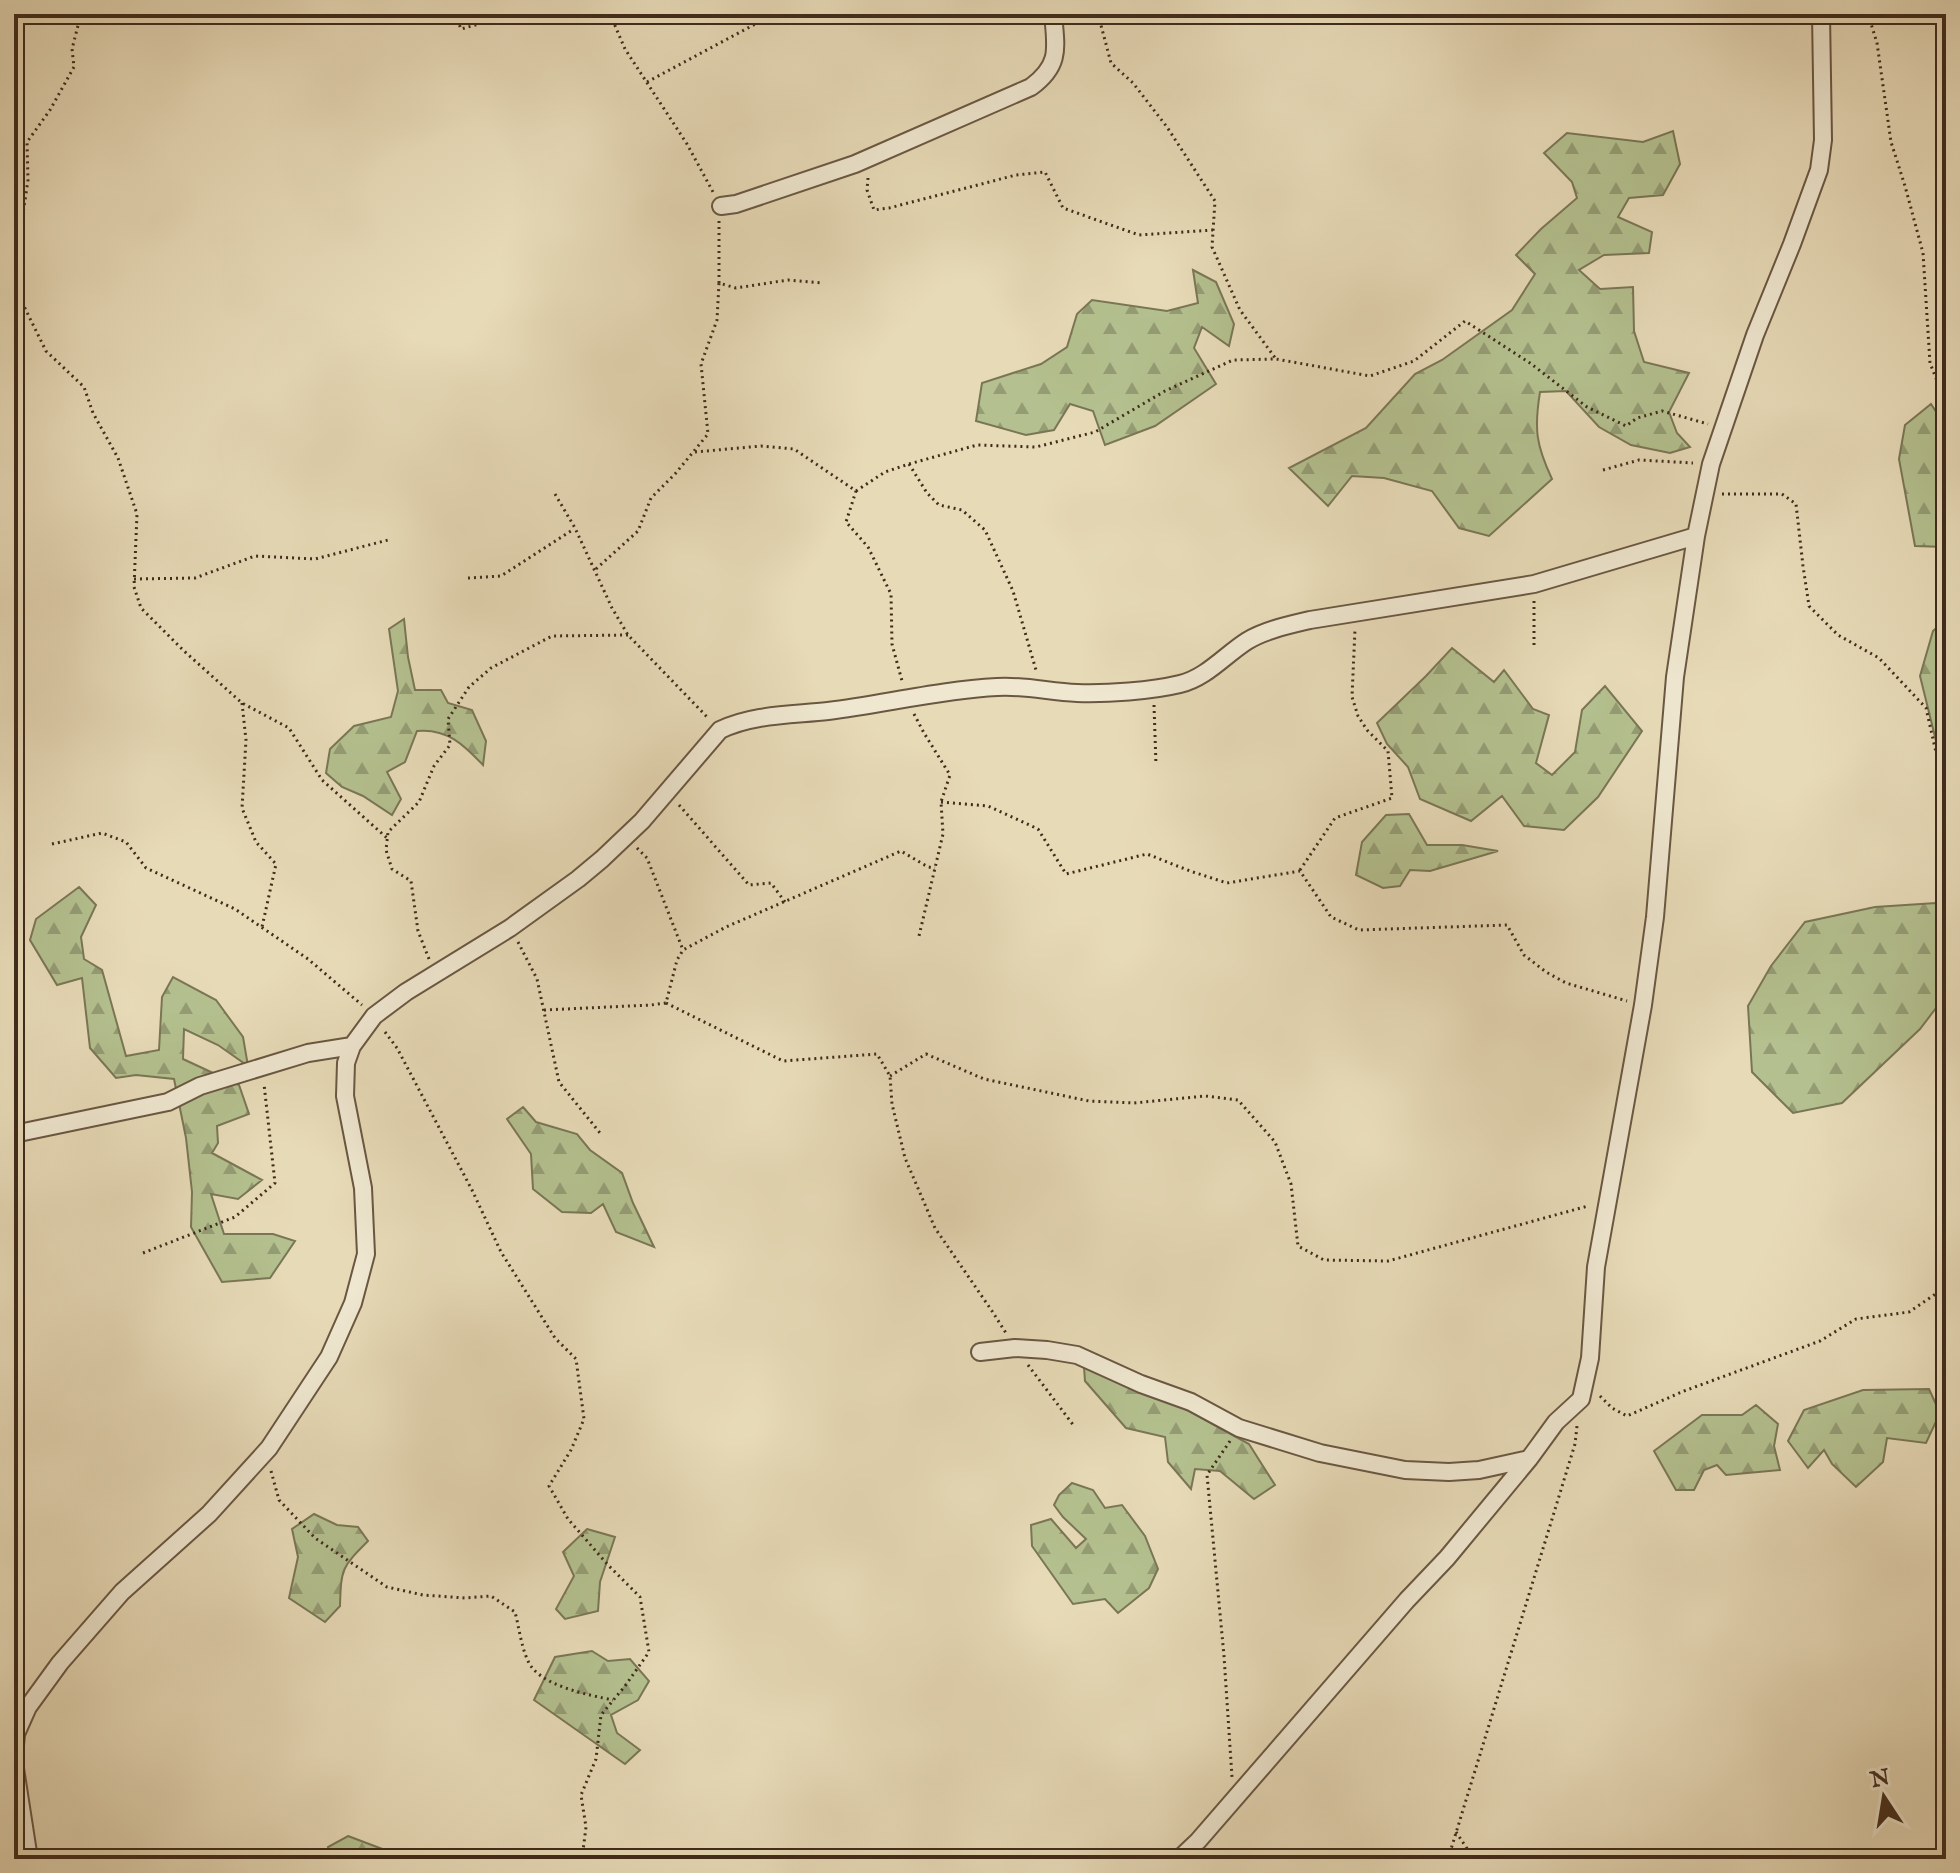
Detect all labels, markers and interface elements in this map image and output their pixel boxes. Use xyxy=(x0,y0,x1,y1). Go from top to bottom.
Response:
north arrow xyxy=(1844,1757,1924,1837)
text: N xyxy=(1867,1764,1892,1795)

